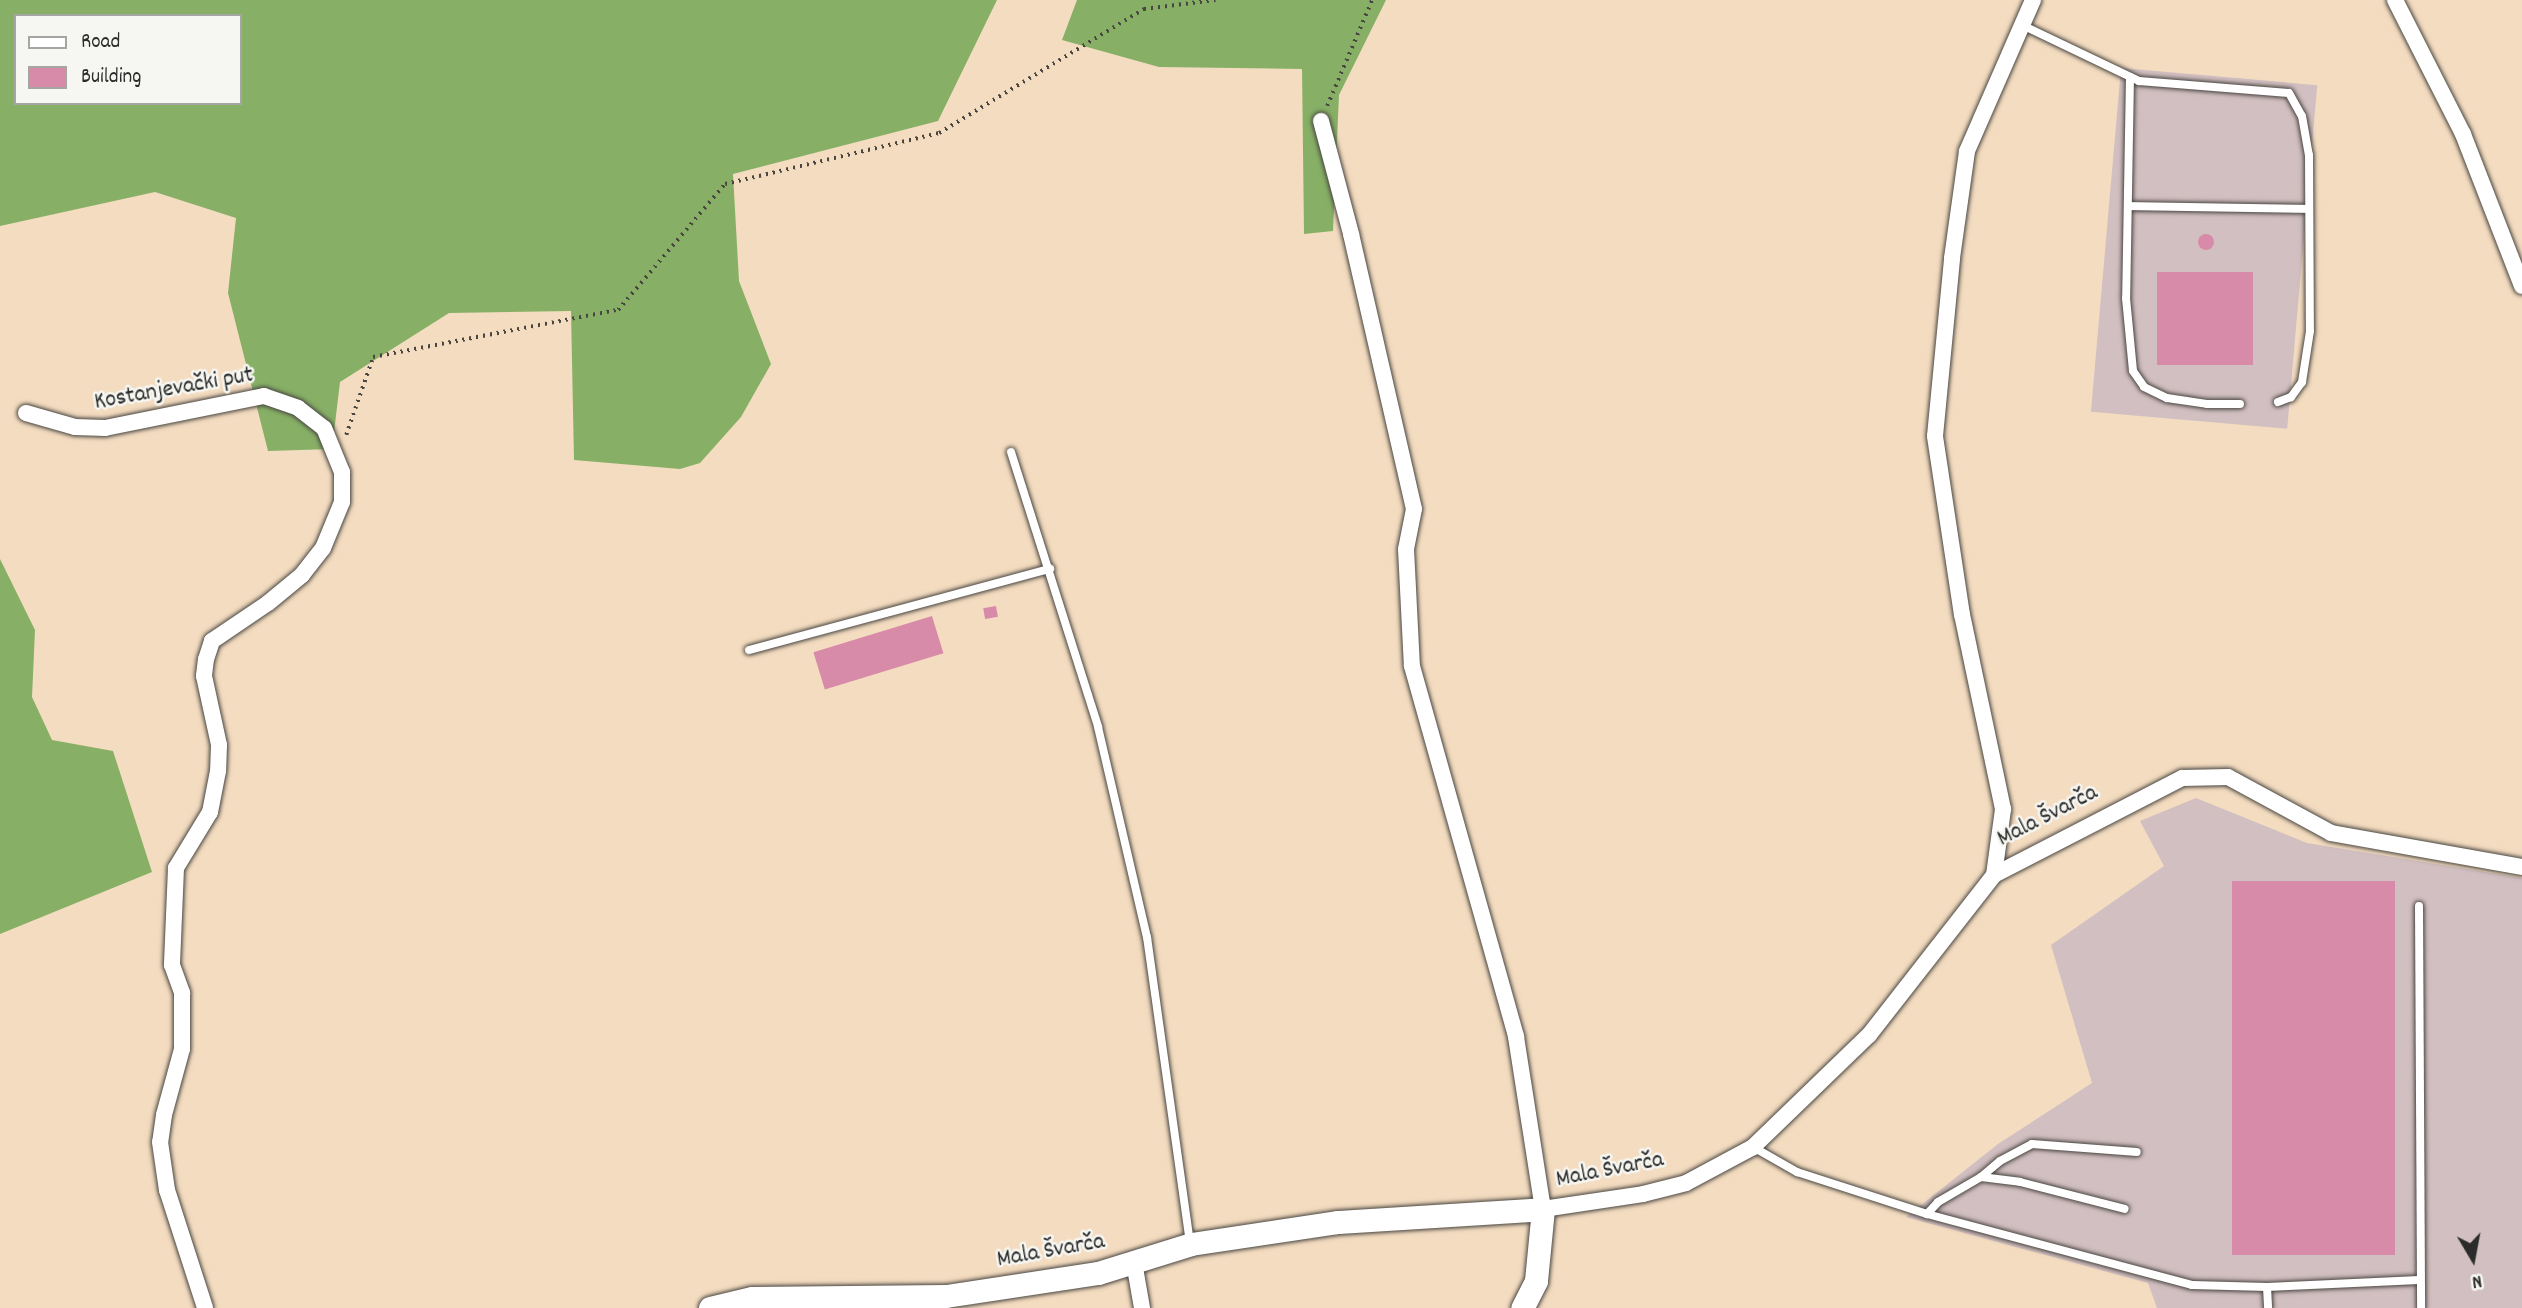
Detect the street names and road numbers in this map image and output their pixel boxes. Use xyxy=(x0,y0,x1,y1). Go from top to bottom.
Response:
street label: Kostanjevački put xyxy=(92,362,256,418)
street label: Mala Švarča xyxy=(1993,779,2103,855)
street label: Mala Švarča xyxy=(1554,1146,1666,1196)
street label: Mala Švarča xyxy=(995,1228,1107,1276)

